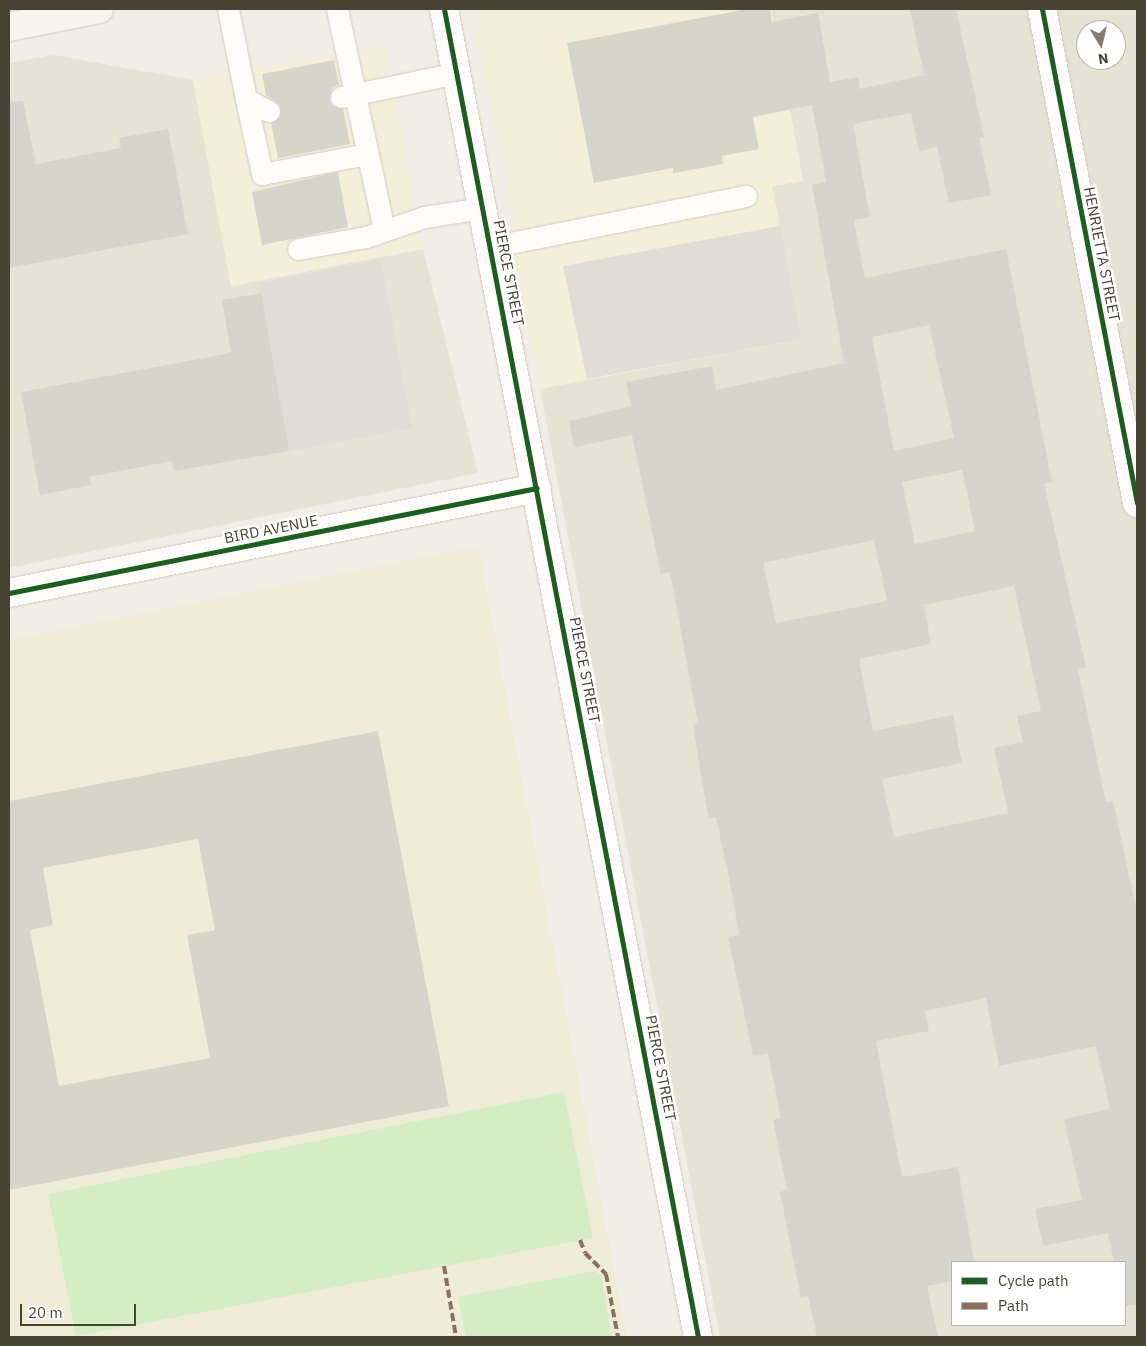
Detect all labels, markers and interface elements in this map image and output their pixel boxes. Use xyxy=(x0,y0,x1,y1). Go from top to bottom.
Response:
north arrow xyxy=(1076,20,1126,70)
text: N xyxy=(1097,49,1110,69)
street label: HENRIETTA STREET xyxy=(1080,185,1124,323)
street label: PIERCE STREET xyxy=(490,218,528,328)
street label: BIRD AVENUE xyxy=(222,511,320,547)
street label: PIERCE STREET xyxy=(566,615,604,725)
street label: PIERCE STREET xyxy=(642,1013,680,1123)
legend xyxy=(951,1261,1126,1326)
text: Cycle path xyxy=(998,1271,1069,1290)
scale bar xyxy=(22,1294,139,1326)
text: Path xyxy=(998,1296,1029,1315)
text: 20 m xyxy=(28,1303,63,1322)

